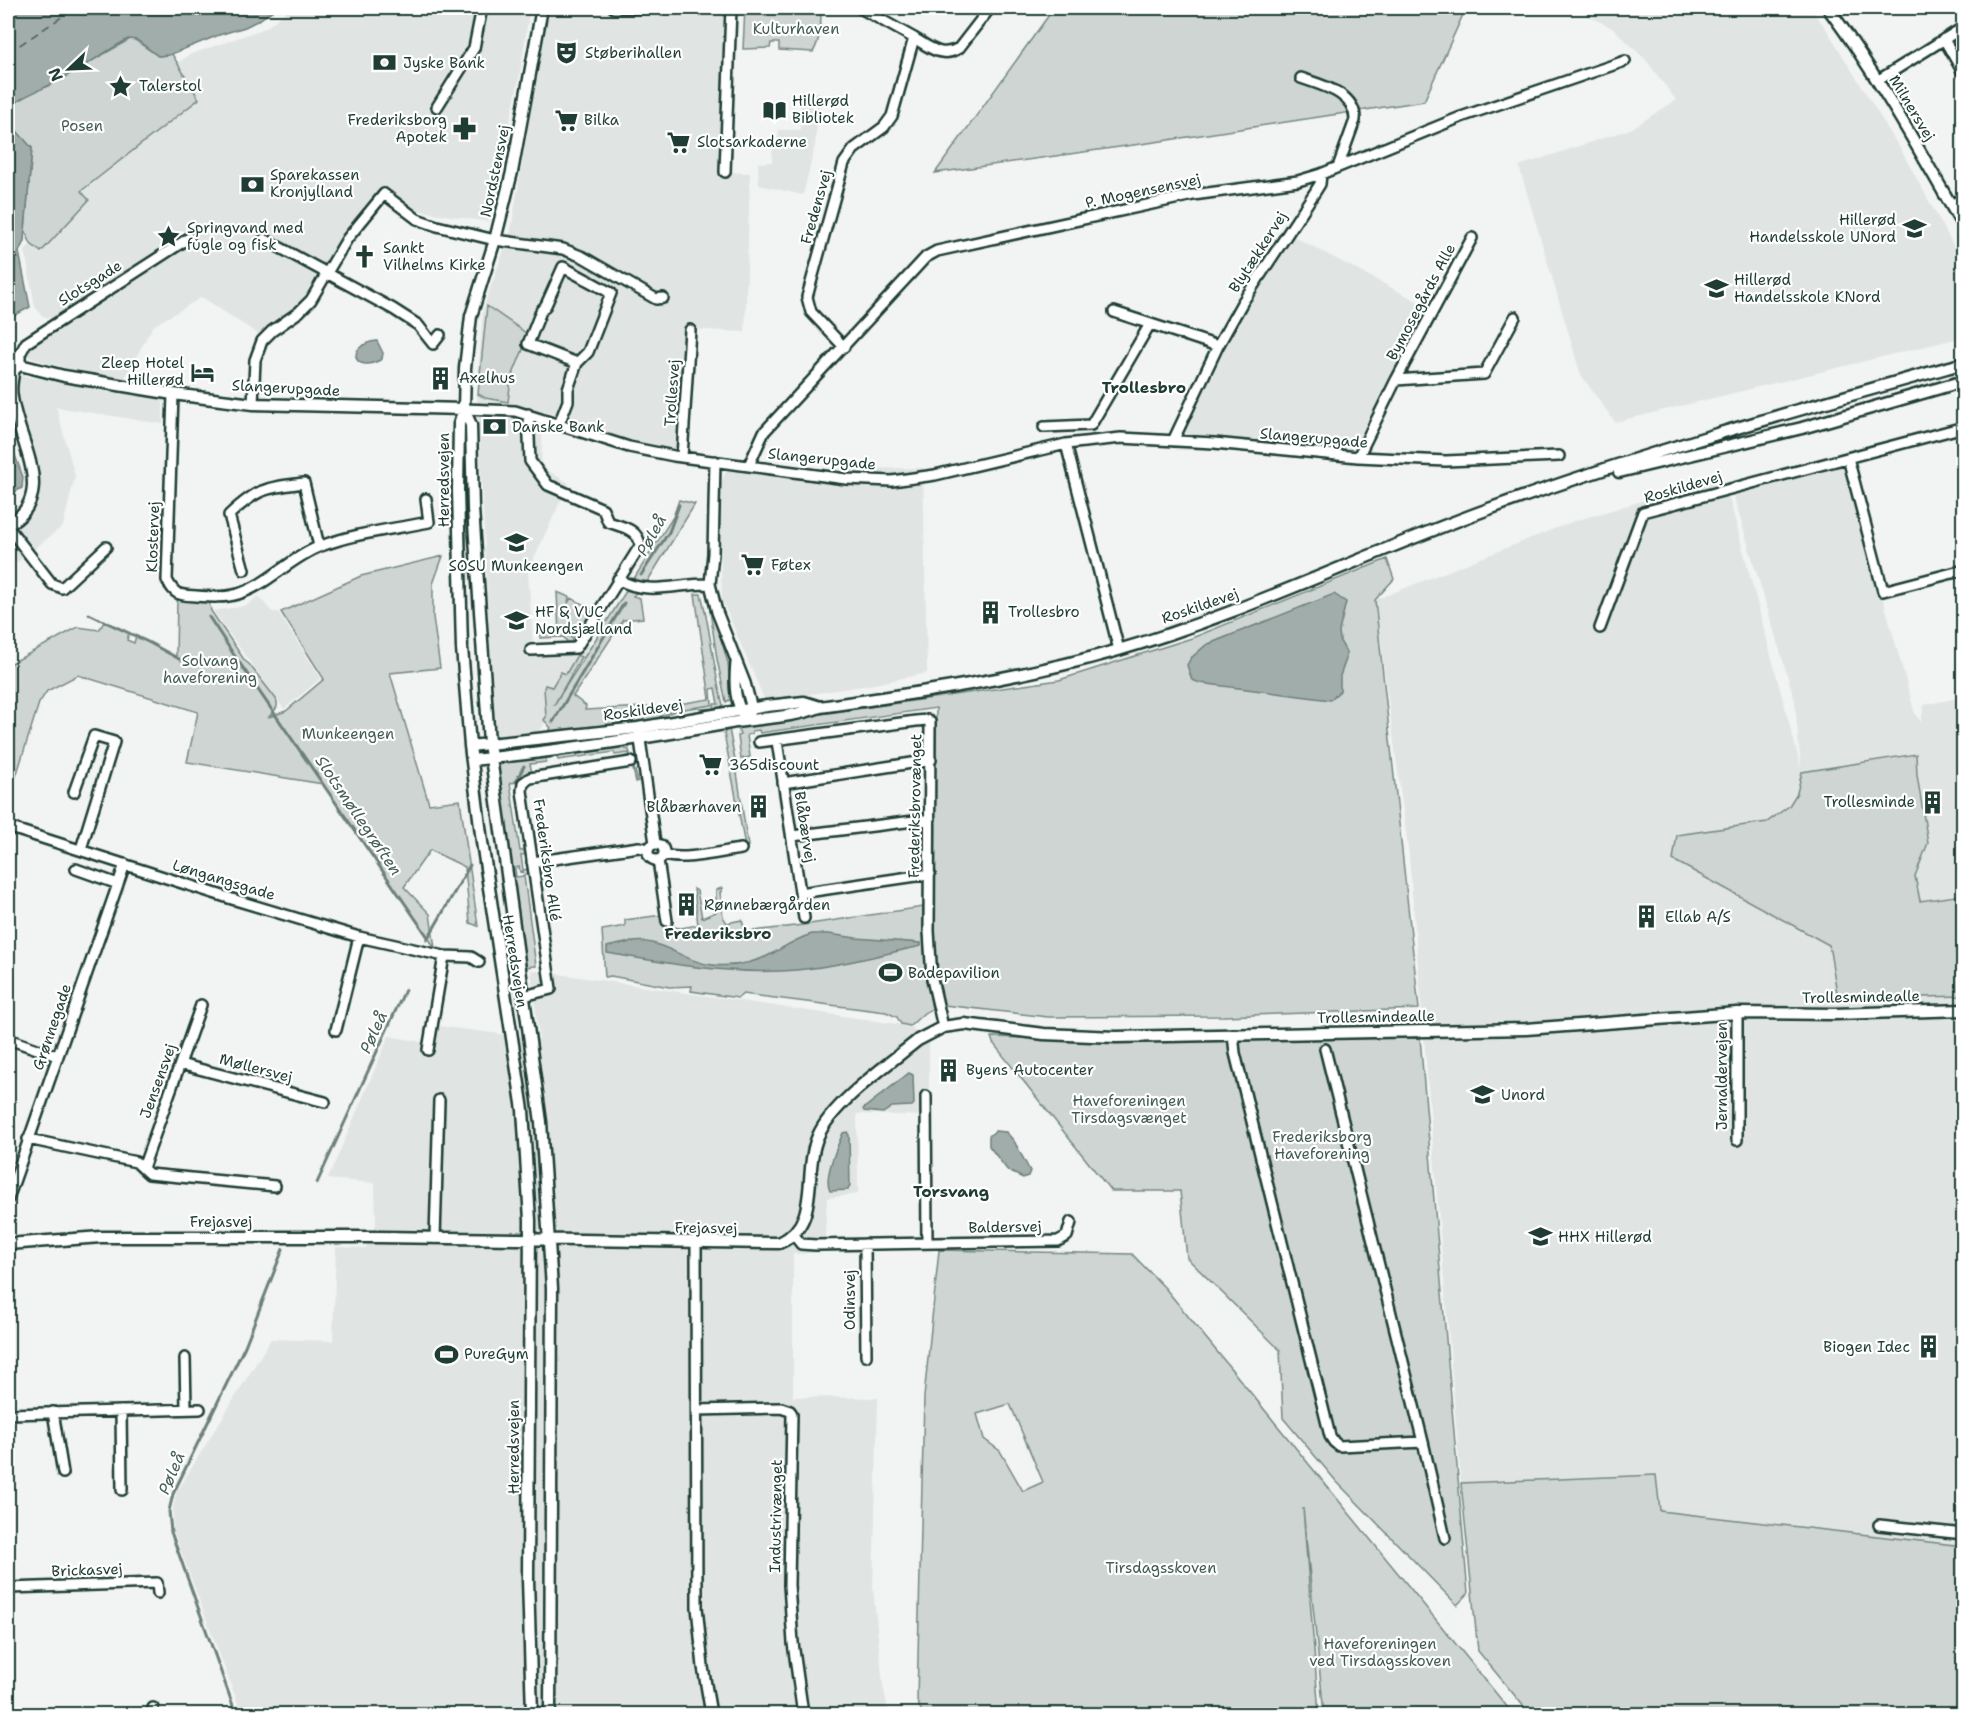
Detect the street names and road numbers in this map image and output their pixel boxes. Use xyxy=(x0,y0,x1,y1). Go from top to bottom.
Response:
street label: Milnersvej xyxy=(1884,71,1940,145)
street label: Nordstensvej xyxy=(475,123,515,219)
street label: Fredensvej xyxy=(796,168,836,246)
street label: P. Mogensensvej xyxy=(1083,169,1203,213)
street label: Blytækkervej xyxy=(1224,208,1292,296)
street label: Bymosegårds Alle xyxy=(1382,240,1460,364)
street label: Slotsgade xyxy=(54,256,126,310)
street label: Trollesvej xyxy=(660,359,684,427)
street label: Slangerupgade xyxy=(231,375,341,401)
street label: Slangerupgade xyxy=(1259,423,1369,453)
street label: Herredsvejen xyxy=(434,433,454,527)
street label: Slangerupgade xyxy=(767,443,877,475)
street label: Roskildevej xyxy=(1642,466,1724,508)
street label: Klostervej xyxy=(142,501,164,573)
street label: Roskildevej xyxy=(1159,583,1241,629)
street label: Roskildevej xyxy=(602,695,684,725)
street label: Frederiksbrovænget xyxy=(904,734,926,878)
street label: Blåbærvej xyxy=(789,790,821,864)
street label: Frederiksbro Allé xyxy=(529,797,565,923)
street label: Løngangsgade xyxy=(170,855,278,905)
street label: Herredsvejen xyxy=(498,913,532,1009)
street label: Grønnegade xyxy=(28,981,76,1073)
street label: Trollesmindealle xyxy=(1802,986,1920,1008)
street label: Trollesmindealle xyxy=(1317,1006,1435,1028)
street label: Jernaldervejen xyxy=(1712,1022,1732,1130)
street label: Jensensvej xyxy=(135,1041,181,1121)
street label: Møllersvej xyxy=(217,1049,295,1087)
street label: Frejasvej xyxy=(190,1212,252,1232)
street label: Baldersvej xyxy=(968,1216,1042,1238)
street label: Frejasvej xyxy=(675,1217,737,1239)
street label: Odinsvej xyxy=(840,1270,860,1330)
street label: Herredsvejen xyxy=(504,1400,524,1494)
street label: Industrivænget xyxy=(765,1459,787,1573)
street label: Brickasvej xyxy=(51,1559,123,1581)

